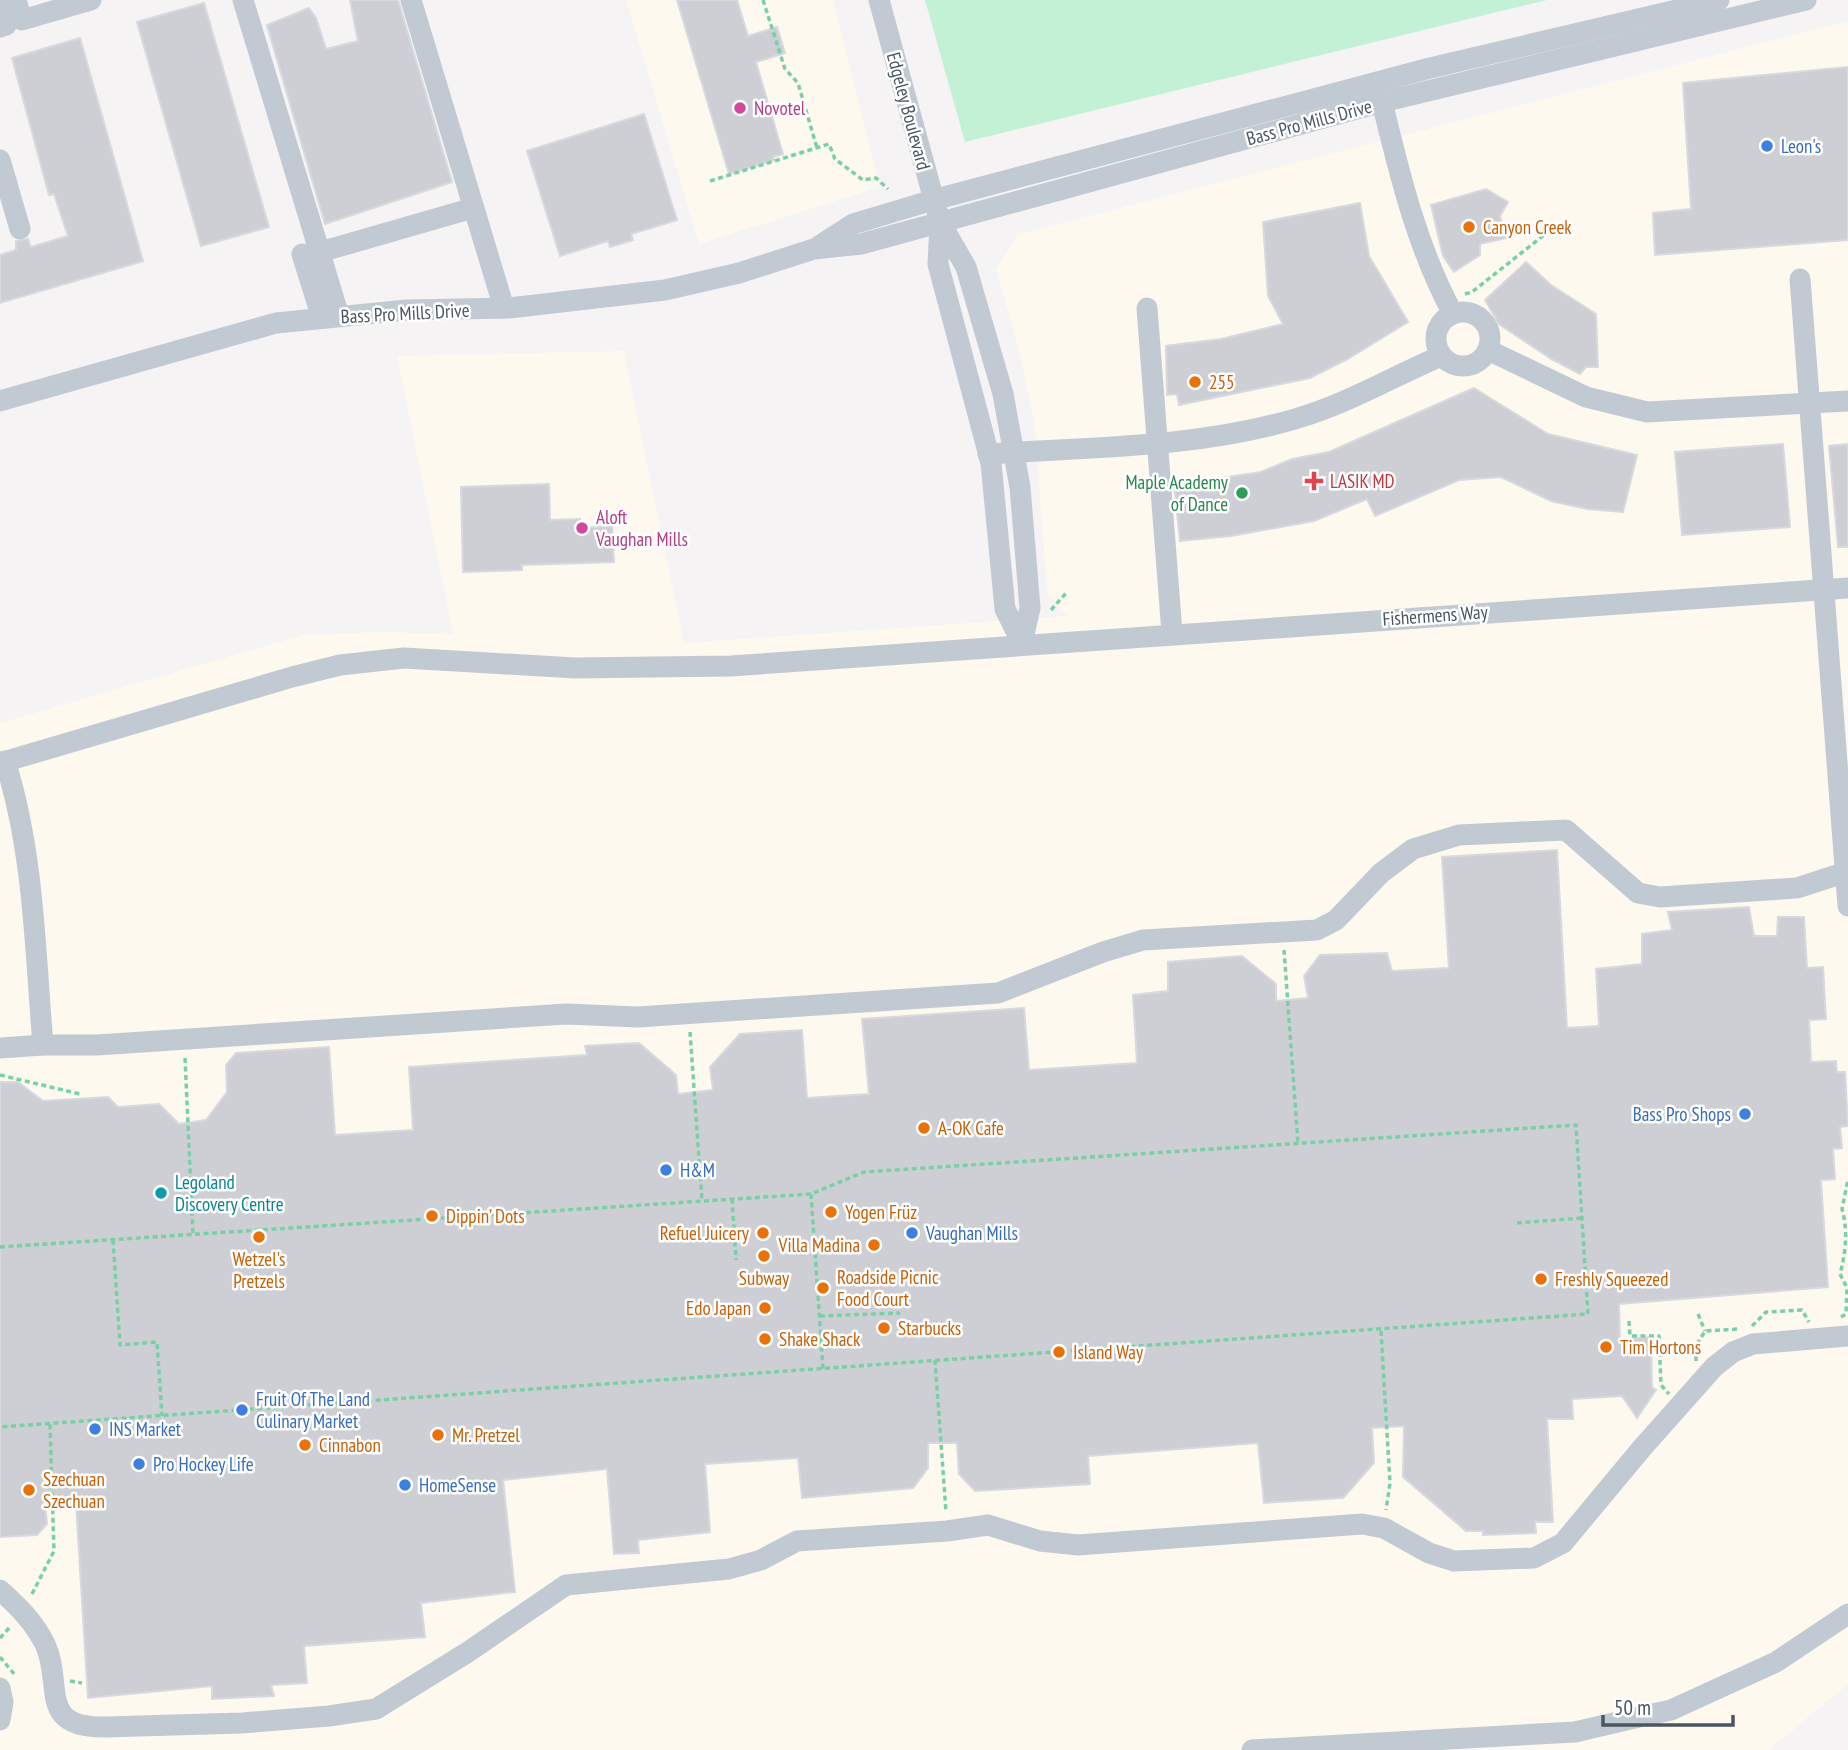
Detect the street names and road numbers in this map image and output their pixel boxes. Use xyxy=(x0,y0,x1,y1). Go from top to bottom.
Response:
street label: Edgeley Boulevard xyxy=(882,50,936,172)
street label: Bass Pro Mills Drive xyxy=(1244,94,1375,150)
street label: Bass Pro Mills Drive xyxy=(340,298,470,328)
street label: Fishermens Way xyxy=(1382,599,1489,631)

